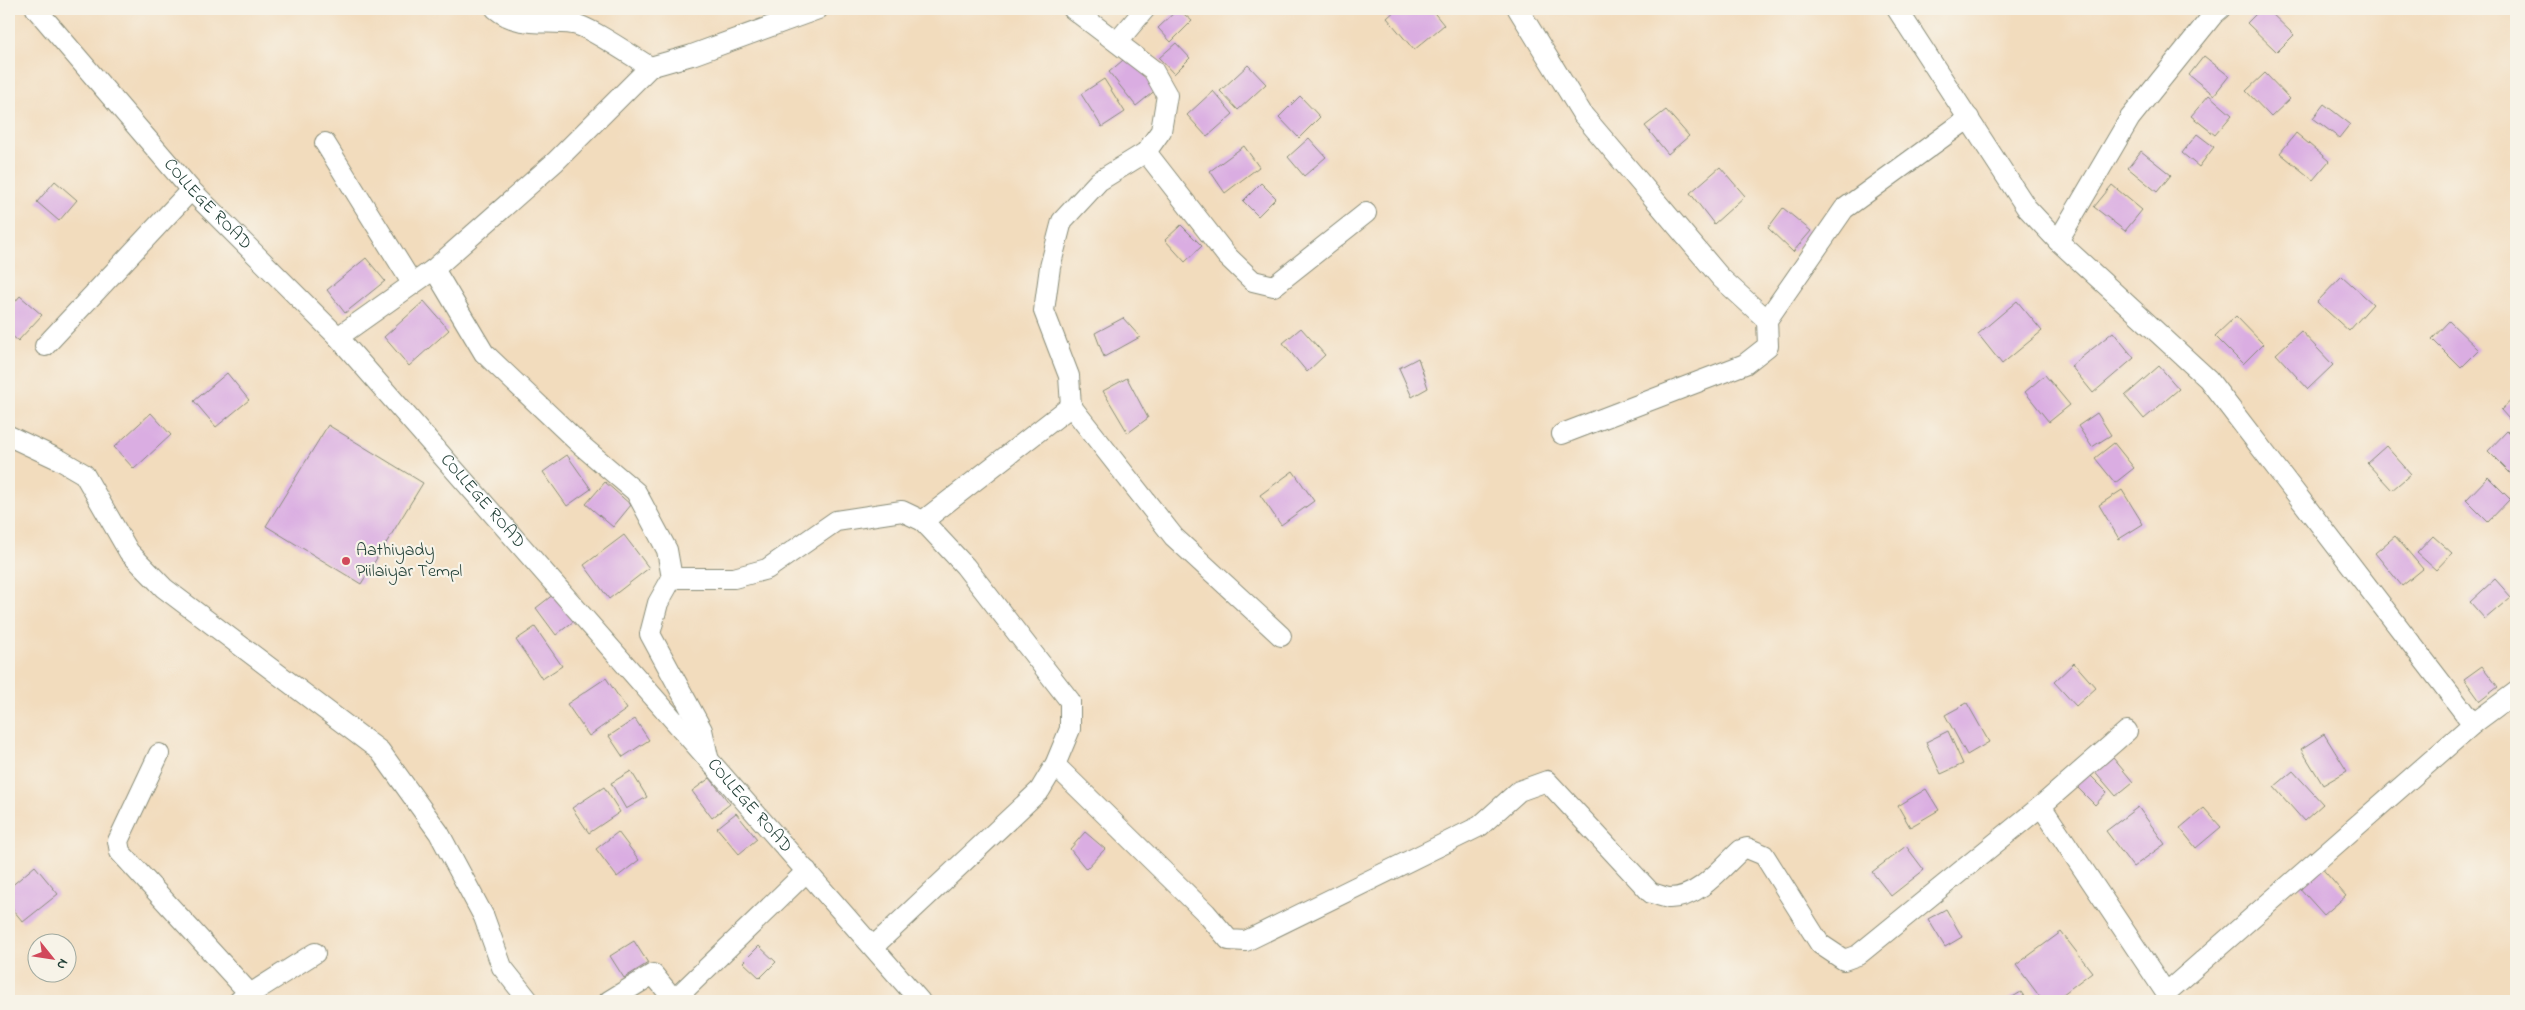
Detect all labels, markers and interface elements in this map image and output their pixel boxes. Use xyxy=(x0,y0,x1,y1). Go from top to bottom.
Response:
street label: COLLEGE ROAD xyxy=(157,153,257,256)
street label: COLLEGE ROAD xyxy=(433,448,531,555)
place label: Aathiyady Piilaiyar Templ xyxy=(356,538,462,585)
marker: Aathiyady Piilaiyar Templ xyxy=(340,555,352,567)
street label: COLLEGE ROAD xyxy=(700,753,798,859)
north arrow xyxy=(28,932,78,982)
text: N xyxy=(51,954,73,973)

